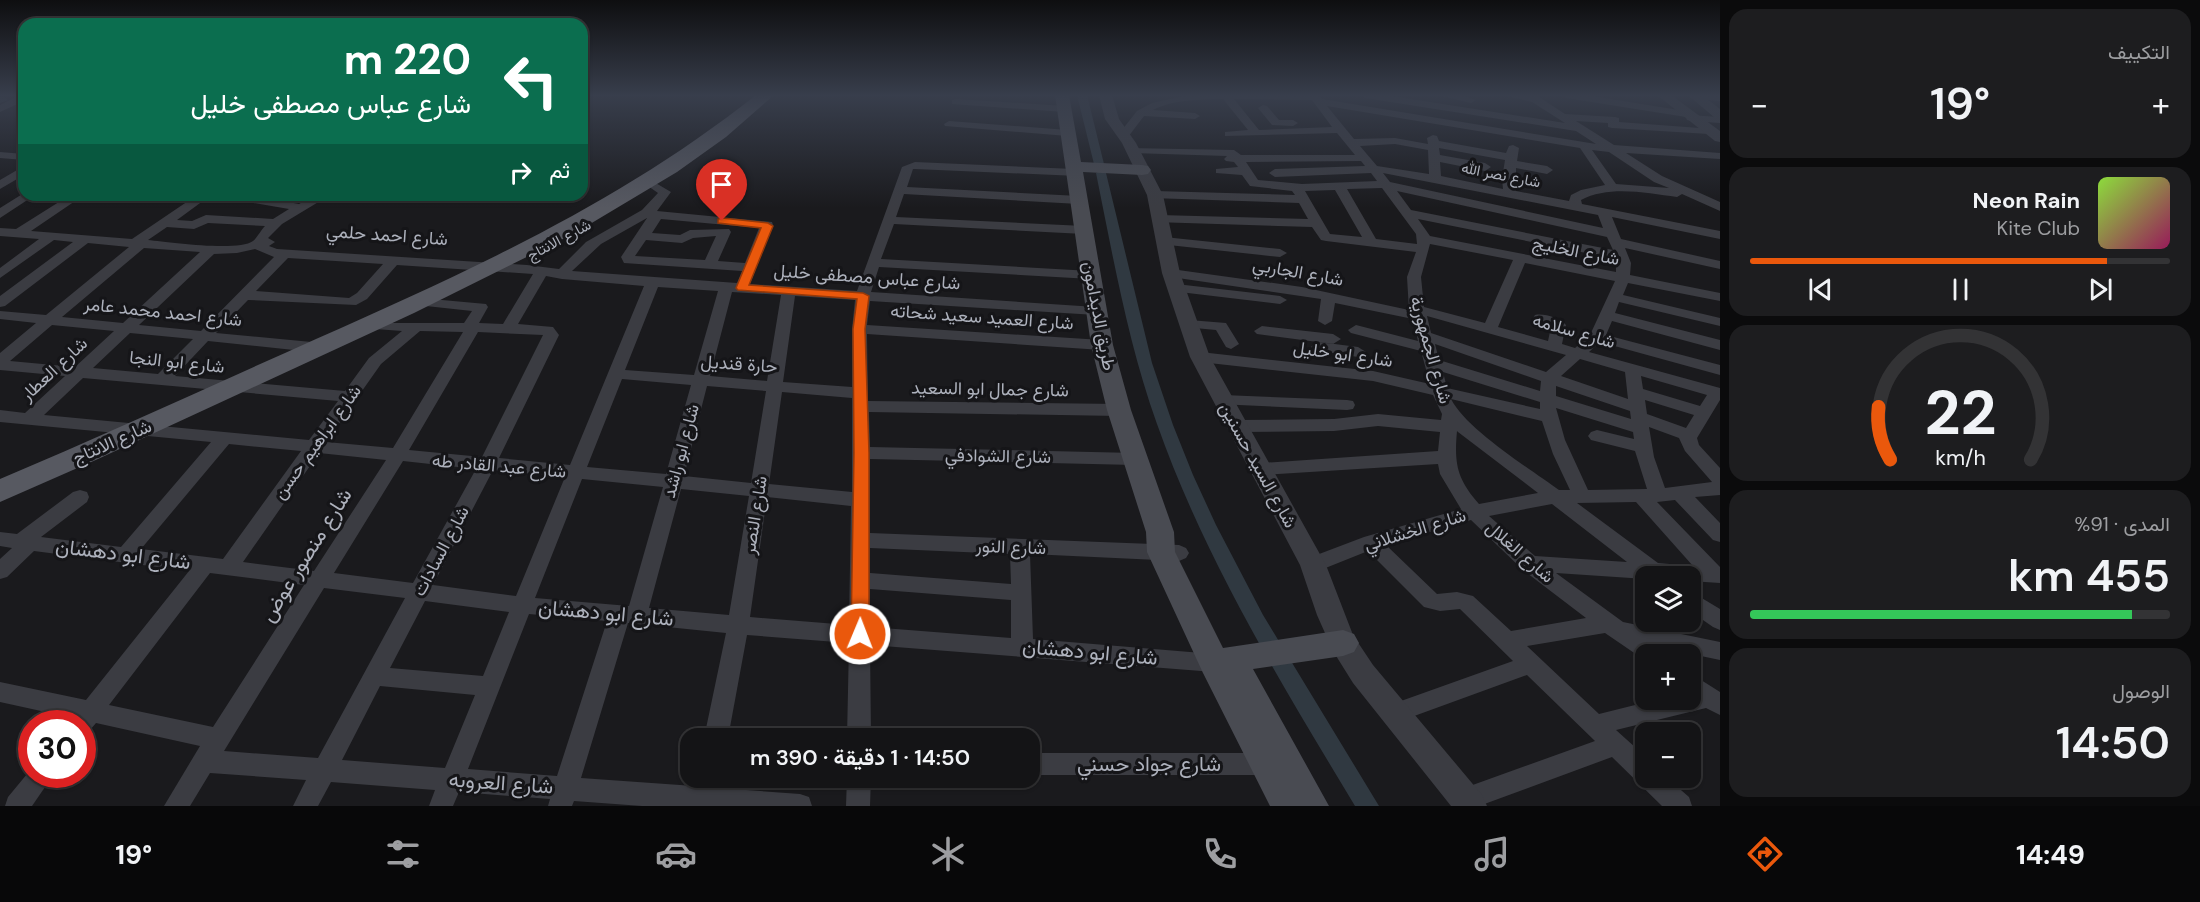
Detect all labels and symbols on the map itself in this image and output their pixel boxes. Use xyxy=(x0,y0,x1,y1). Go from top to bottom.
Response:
street label: شارع نصر الله xyxy=(1460,158,1542,193)
pin xyxy=(696,159,747,221)
street label: شارع الانتاج xyxy=(523,215,595,266)
street label: شارع احمد حلمي xyxy=(325,219,449,254)
street label: شارع الخليج xyxy=(1530,231,1622,271)
street label: شارع الجاربي xyxy=(1250,252,1345,295)
street label: شارع عباس مصطفى خليل xyxy=(773,259,961,295)
street label: طريق الديدامون xyxy=(1077,259,1121,373)
street label: شارع احمد محمد عامر xyxy=(82,292,243,332)
street label: شارع الجمهورية xyxy=(1404,293,1458,407)
street label: شارع العميد سعيد شحاته xyxy=(890,299,1074,335)
street label: شارع سلامه xyxy=(1530,308,1618,354)
street label: شارع العطار xyxy=(14,332,93,407)
street label: شارع ابو خليل xyxy=(1292,335,1394,373)
street label: شارع ابو النجا xyxy=(128,345,226,379)
street label: حارة قنديل xyxy=(700,349,778,379)
street label: شارع جمال ابو السعيد xyxy=(911,376,1069,402)
street label: شارع ابراهيم حسن xyxy=(267,380,367,504)
street label: شارع السيد حسنين xyxy=(1214,398,1302,532)
street label: شارع ابو راشد xyxy=(657,401,705,501)
street label: شارع الانتاج xyxy=(69,414,155,470)
street label: شارع الشوادفي xyxy=(945,443,1051,472)
street label: شارع عبد القادر طه xyxy=(431,448,567,484)
street label: شارع النصر xyxy=(737,474,773,557)
street label: شارع منصور عوض xyxy=(254,483,358,627)
street label: شارع السادات xyxy=(407,502,475,600)
street label: شارع الخشلاني xyxy=(1361,503,1470,560)
street label: شارع الغلال xyxy=(1481,516,1559,588)
street label: شارع ابو دهشان xyxy=(54,532,192,576)
street label: شارع النور xyxy=(974,534,1047,560)
street label: شارع ابو دهشان xyxy=(537,593,675,633)
position arrow xyxy=(828,602,892,666)
street label: شارع ابو دهشان xyxy=(1021,632,1159,672)
speed limit sign: 30 xyxy=(18,710,96,788)
street label: شارع جواد حسني xyxy=(1077,750,1221,781)
street label: شارع العروبه xyxy=(448,765,554,801)

